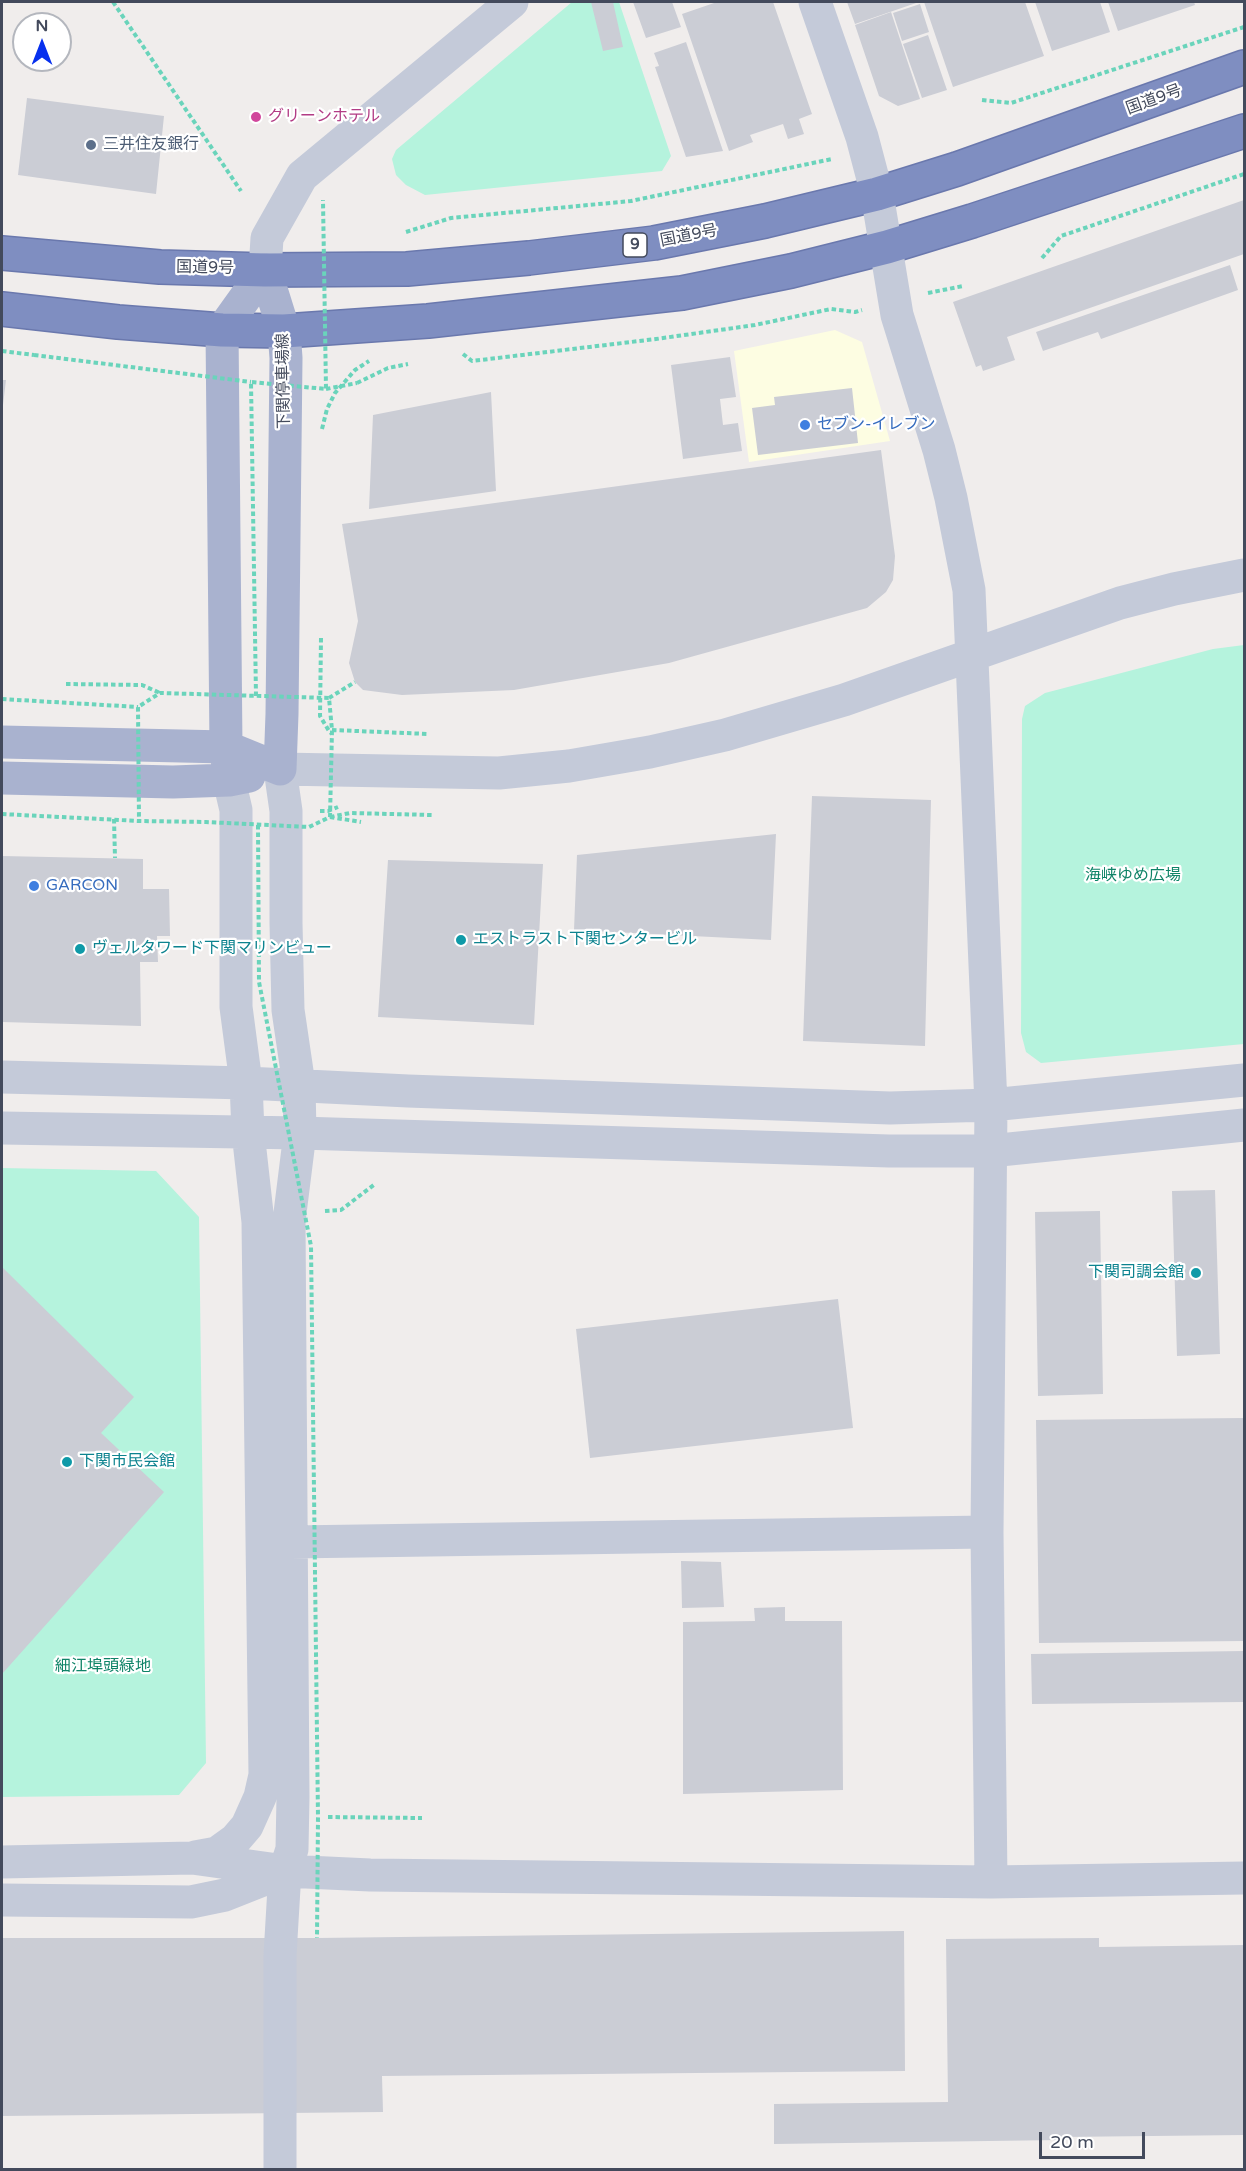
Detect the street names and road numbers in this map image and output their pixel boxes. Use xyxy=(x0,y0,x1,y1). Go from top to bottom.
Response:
street label: 国道9号 xyxy=(1123,81,1185,119)
street label: 国道9号 xyxy=(659,221,719,251)
road number: 9 xyxy=(623,233,647,257)
street label: 国道9号 xyxy=(176,258,234,278)
street label: 下関停車場線 xyxy=(274,333,294,429)

